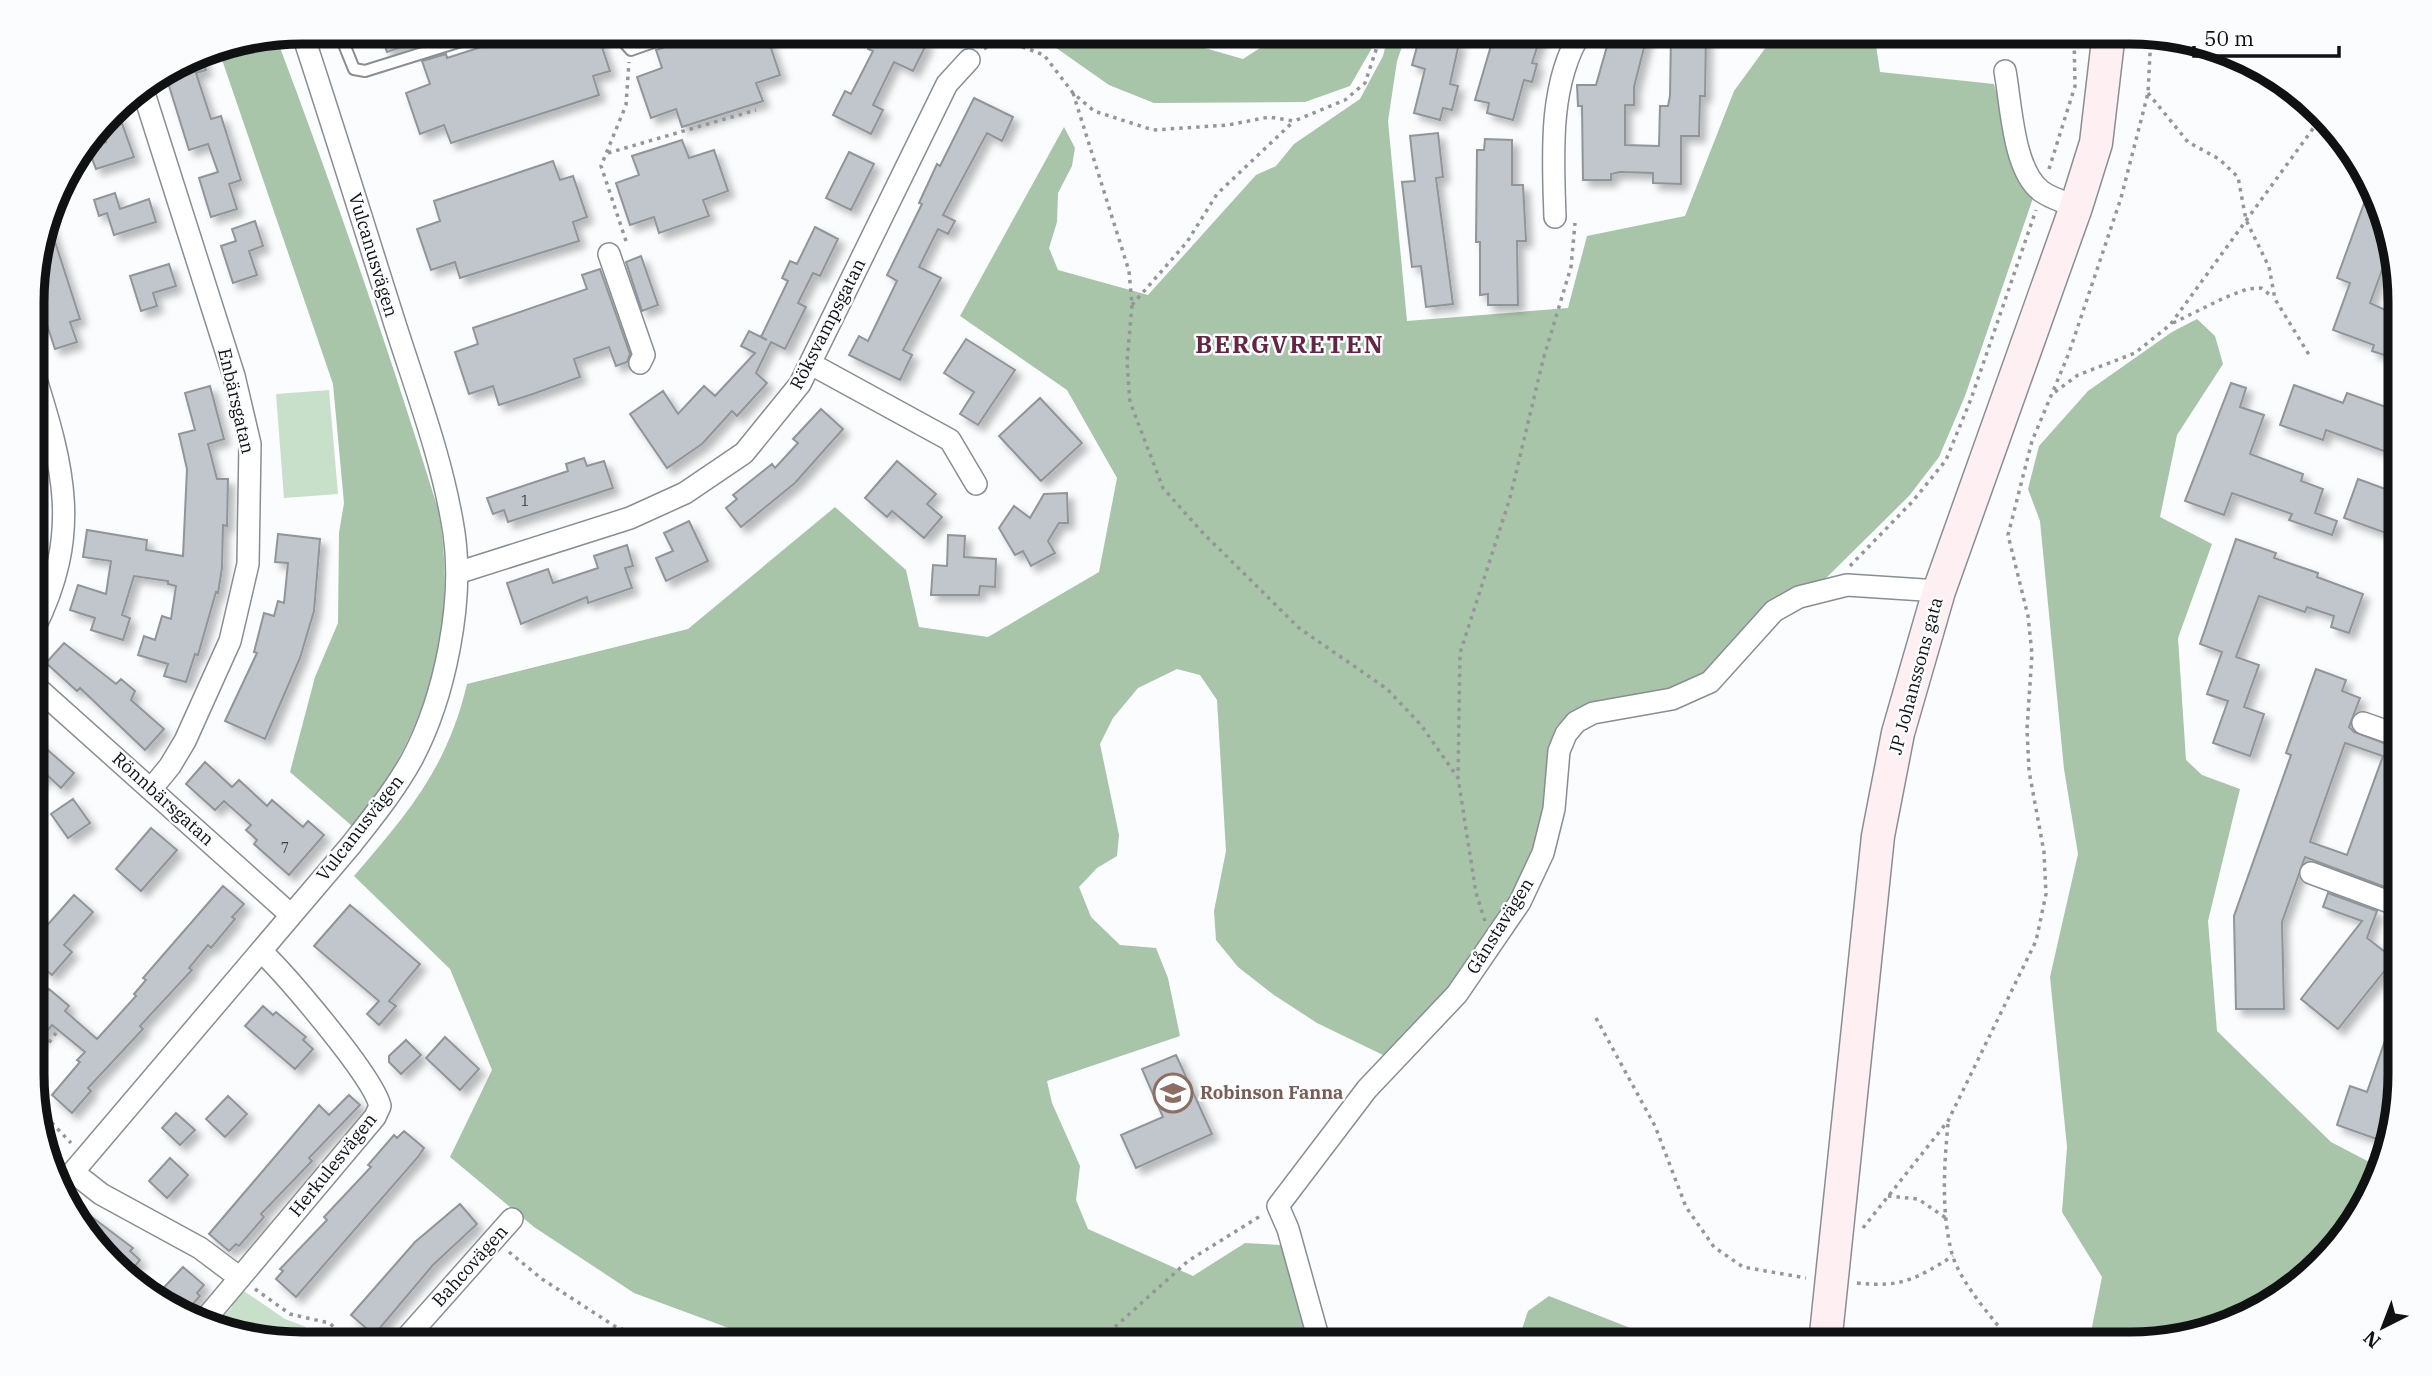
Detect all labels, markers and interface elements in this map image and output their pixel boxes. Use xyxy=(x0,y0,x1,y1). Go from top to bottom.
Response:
scale bar xyxy=(2194,14,2339,58)
text: 50 m xyxy=(2204,24,2254,52)
street label: Vulcanusvägen xyxy=(344,190,403,320)
street label: Röksvampsgatan xyxy=(785,254,871,393)
district label: BERGVRETEN xyxy=(1195,328,1385,360)
street label: Enbärsgatan xyxy=(213,346,260,456)
house number: 1 xyxy=(521,492,529,510)
street label: JP Johanssons gata xyxy=(1883,594,1948,757)
street label: Rönnbärsgatan xyxy=(108,747,219,850)
street label: Vulcanusvägen xyxy=(311,770,408,885)
house number: 7 xyxy=(281,839,289,857)
street label: Gånstavägen xyxy=(1461,873,1538,978)
school or university icon: Robinson Fanna xyxy=(1152,1072,1194,1114)
place label: Robinson Fanna xyxy=(1200,1081,1343,1104)
street label: Herkulesvägen xyxy=(284,1108,381,1221)
street label: Bahcovägen xyxy=(427,1220,512,1311)
north arrow xyxy=(2348,1292,2418,1362)
text: N xyxy=(2358,1326,2385,1354)

